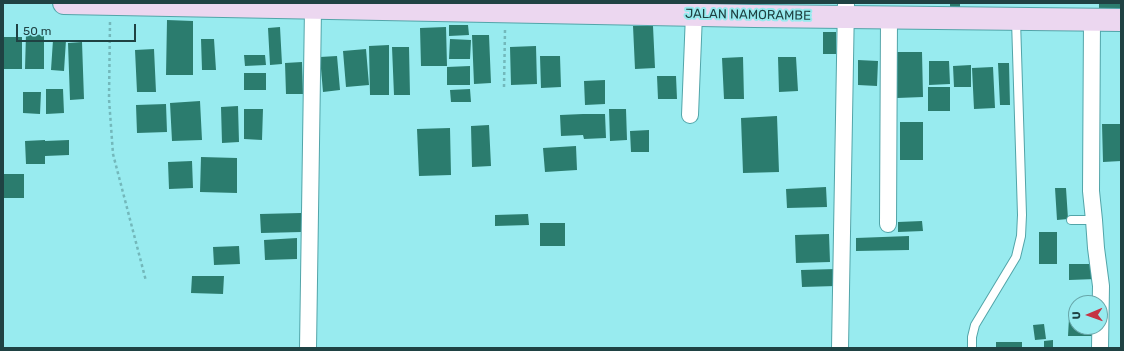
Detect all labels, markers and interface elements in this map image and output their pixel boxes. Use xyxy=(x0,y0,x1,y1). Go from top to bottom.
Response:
street label: JALAN NAMORAMBE xyxy=(685,6,811,24)
scale bar xyxy=(18,16,138,42)
text: 50 m xyxy=(23,24,51,38)
north arrow xyxy=(1068,295,1108,335)
text: U xyxy=(1070,311,1083,320)

